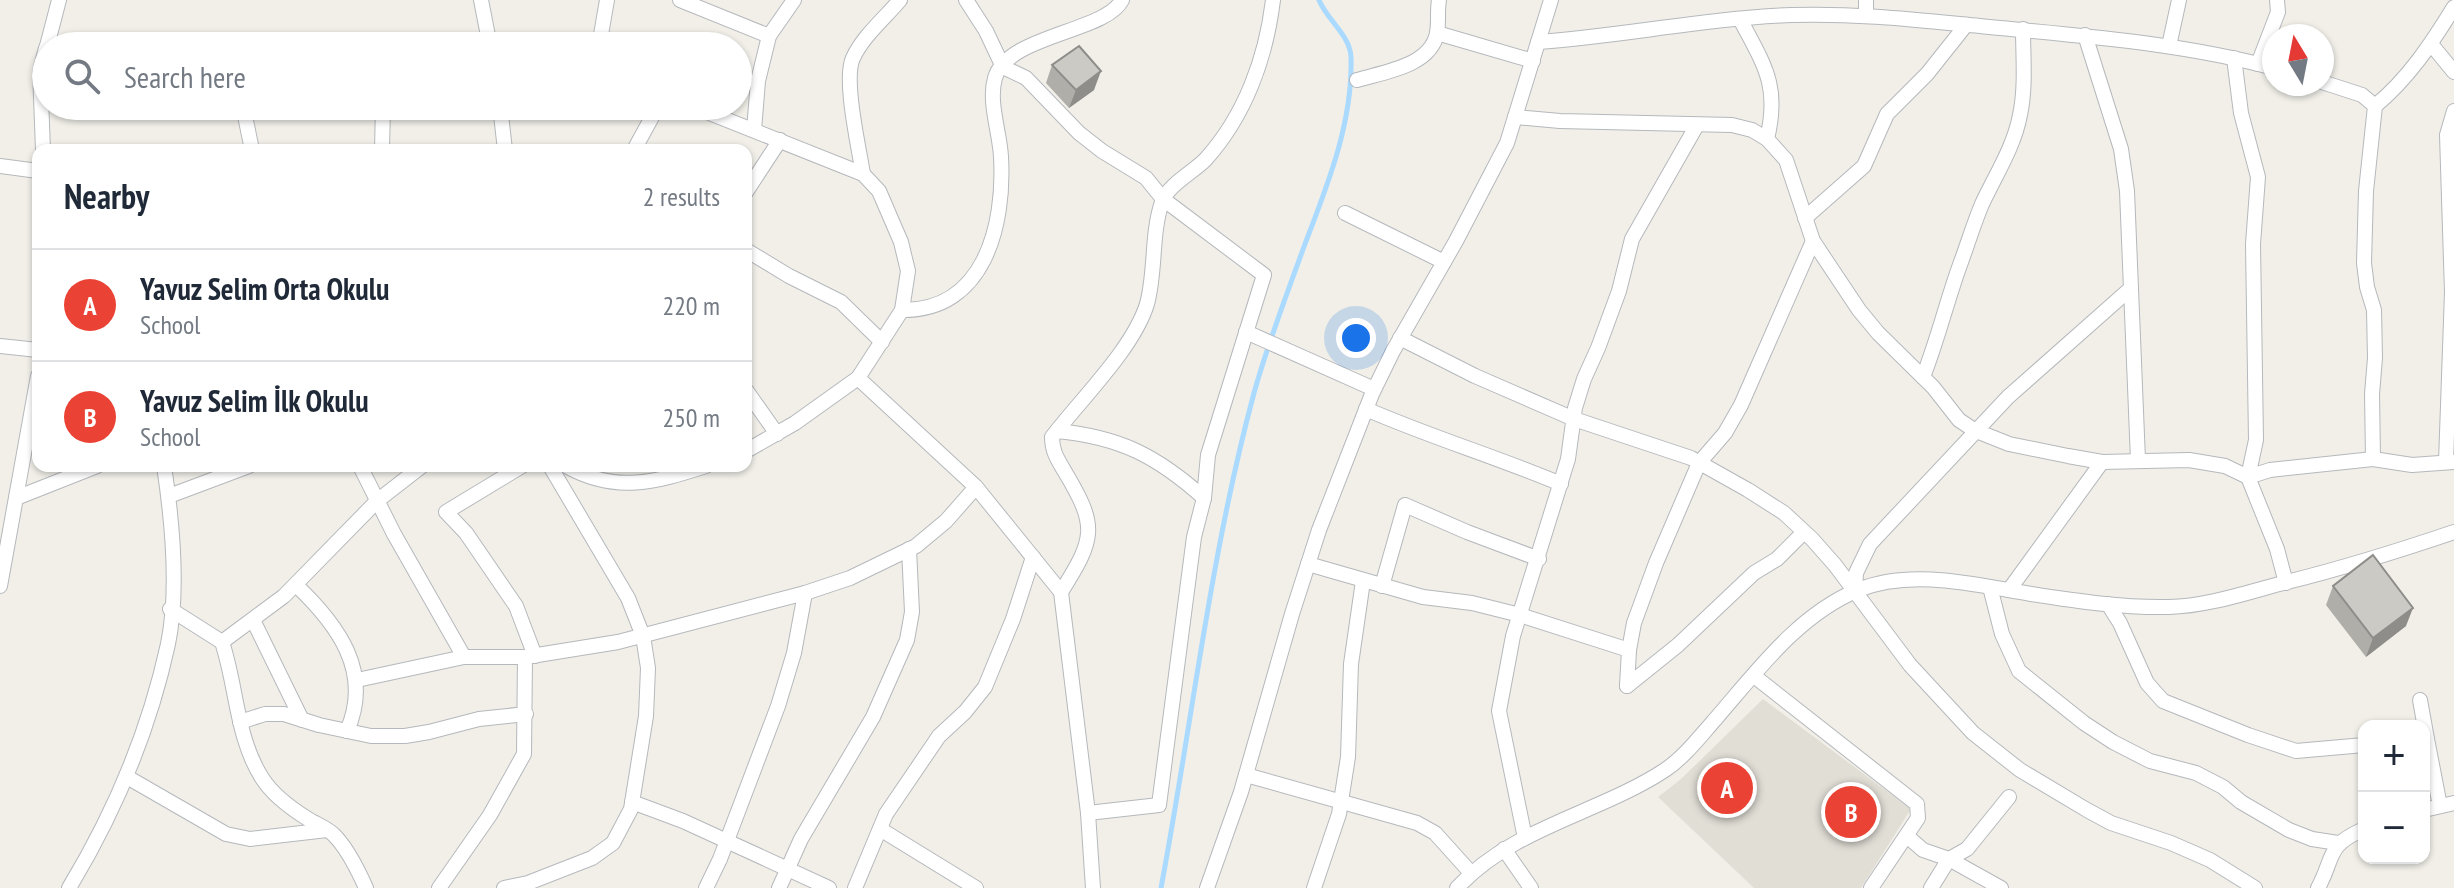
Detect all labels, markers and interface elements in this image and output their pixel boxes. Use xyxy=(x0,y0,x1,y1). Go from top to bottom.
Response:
north arrow xyxy=(2262,24,2334,96)
search box xyxy=(32,32,752,120)
icon: search xyxy=(60,54,104,98)
text: Search here xyxy=(124,57,246,96)
text: Nearby xyxy=(64,174,149,218)
text: 2 results xyxy=(643,180,720,213)
text: Yavuz Selim Orta Okulu xyxy=(140,269,389,308)
text: A xyxy=(83,289,97,322)
text: 220 m xyxy=(662,289,720,322)
text: School xyxy=(140,308,200,341)
your location xyxy=(1336,318,1376,358)
text: Yavuz Selim İlk Okulu xyxy=(140,381,369,420)
text: B xyxy=(84,401,96,434)
text: 250 m xyxy=(662,401,720,434)
text: School xyxy=(140,420,200,453)
map controls xyxy=(2358,720,2430,864)
button: + xyxy=(2358,720,2430,792)
pin: A xyxy=(1701,758,1753,818)
pin: B xyxy=(1825,782,1877,842)
button: − xyxy=(2358,792,2430,864)

